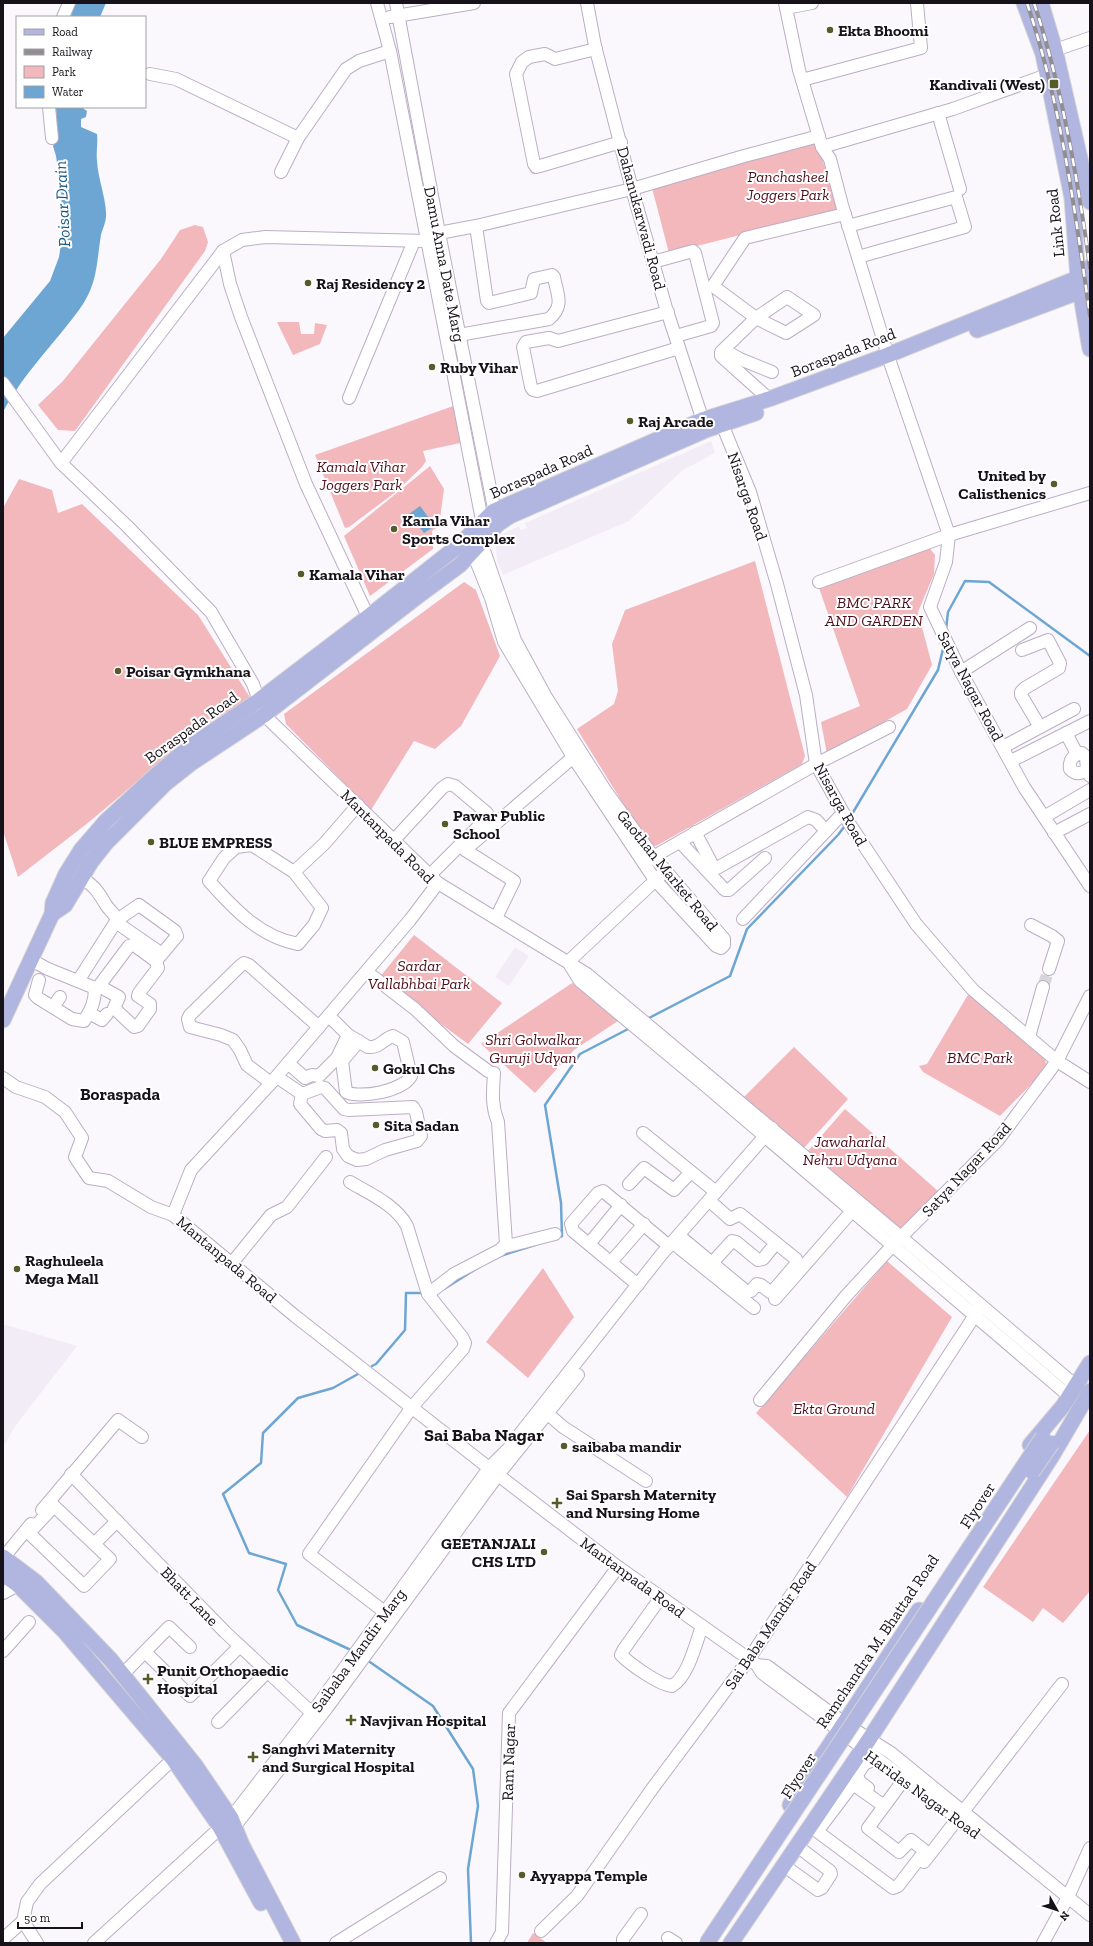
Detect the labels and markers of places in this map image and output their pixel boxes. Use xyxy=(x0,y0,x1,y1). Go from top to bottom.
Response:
place label: Ekta Bhoomi xyxy=(838,21,929,40)
marker: Ekta Bhoomi xyxy=(825,25,835,35)
place label: Kandivali (West) xyxy=(929,75,1045,94)
marker: Kandivali (West) xyxy=(1048,78,1060,90)
place label: Raj Residency 2 xyxy=(316,274,425,293)
marker: Raj Residency 2 xyxy=(303,278,313,288)
place label: Ruby Vihar xyxy=(440,358,518,377)
marker: Ruby Vihar xyxy=(427,362,437,372)
place label: Raj Arcade xyxy=(638,412,714,431)
marker: Raj Arcade xyxy=(625,416,635,426)
place label: United by Calisthenics xyxy=(958,466,1047,503)
marker: United by Calisthenics xyxy=(1049,479,1059,489)
place label: Kamla Vihar Sports Complex xyxy=(402,511,515,548)
marker: Kamla Vihar Sports Complex xyxy=(389,524,399,534)
place label: Kamala Vihar xyxy=(309,565,405,584)
marker: Kamala Vihar xyxy=(296,569,306,579)
place label: Poisar Gymkhana xyxy=(126,662,251,681)
marker: Poisar Gymkhana xyxy=(113,666,123,676)
place label: Pawar Public School xyxy=(453,806,545,843)
marker: Pawar Public School xyxy=(440,819,450,829)
place label: BLUE EMPRESS xyxy=(159,833,273,852)
marker: BLUE EMPRESS xyxy=(146,837,156,847)
place label: Gokul Chs xyxy=(383,1059,455,1078)
marker: Gokul Chs xyxy=(370,1063,380,1073)
place label: Sita Sadan xyxy=(384,1116,459,1135)
marker: Sita Sadan xyxy=(371,1120,381,1130)
place label: Raghuleela Mega Mall xyxy=(25,1251,104,1288)
marker: Raghuleela Mega Mall xyxy=(12,1264,22,1274)
place label: saibaba mandir xyxy=(572,1437,682,1456)
marker: saibaba mandir xyxy=(559,1441,569,1451)
place label: Sai Sparsh Maternity and Nursing Home xyxy=(566,1485,717,1522)
marker: Sai Sparsh Maternity and Nursing Home xyxy=(551,1497,563,1509)
place label: GEETANJALI CHS LTD xyxy=(441,1534,536,1571)
marker: GEETANJALI CHS LTD xyxy=(539,1547,549,1557)
place label: Punit Orthopaedic Hospital xyxy=(157,1661,289,1698)
marker: Punit Orthopaedic Hospital xyxy=(142,1673,154,1685)
place label: Navjivan Hospital xyxy=(360,1711,487,1730)
marker: Navjivan Hospital xyxy=(345,1714,357,1726)
place label: Sanghvi Maternity and Surgical Hospital xyxy=(262,1739,415,1776)
marker: Sanghvi Maternity and Surgical Hospital xyxy=(247,1751,259,1763)
place label: Ayyappa Temple xyxy=(530,1866,648,1885)
marker: Ayyappa Temple xyxy=(517,1870,527,1880)

